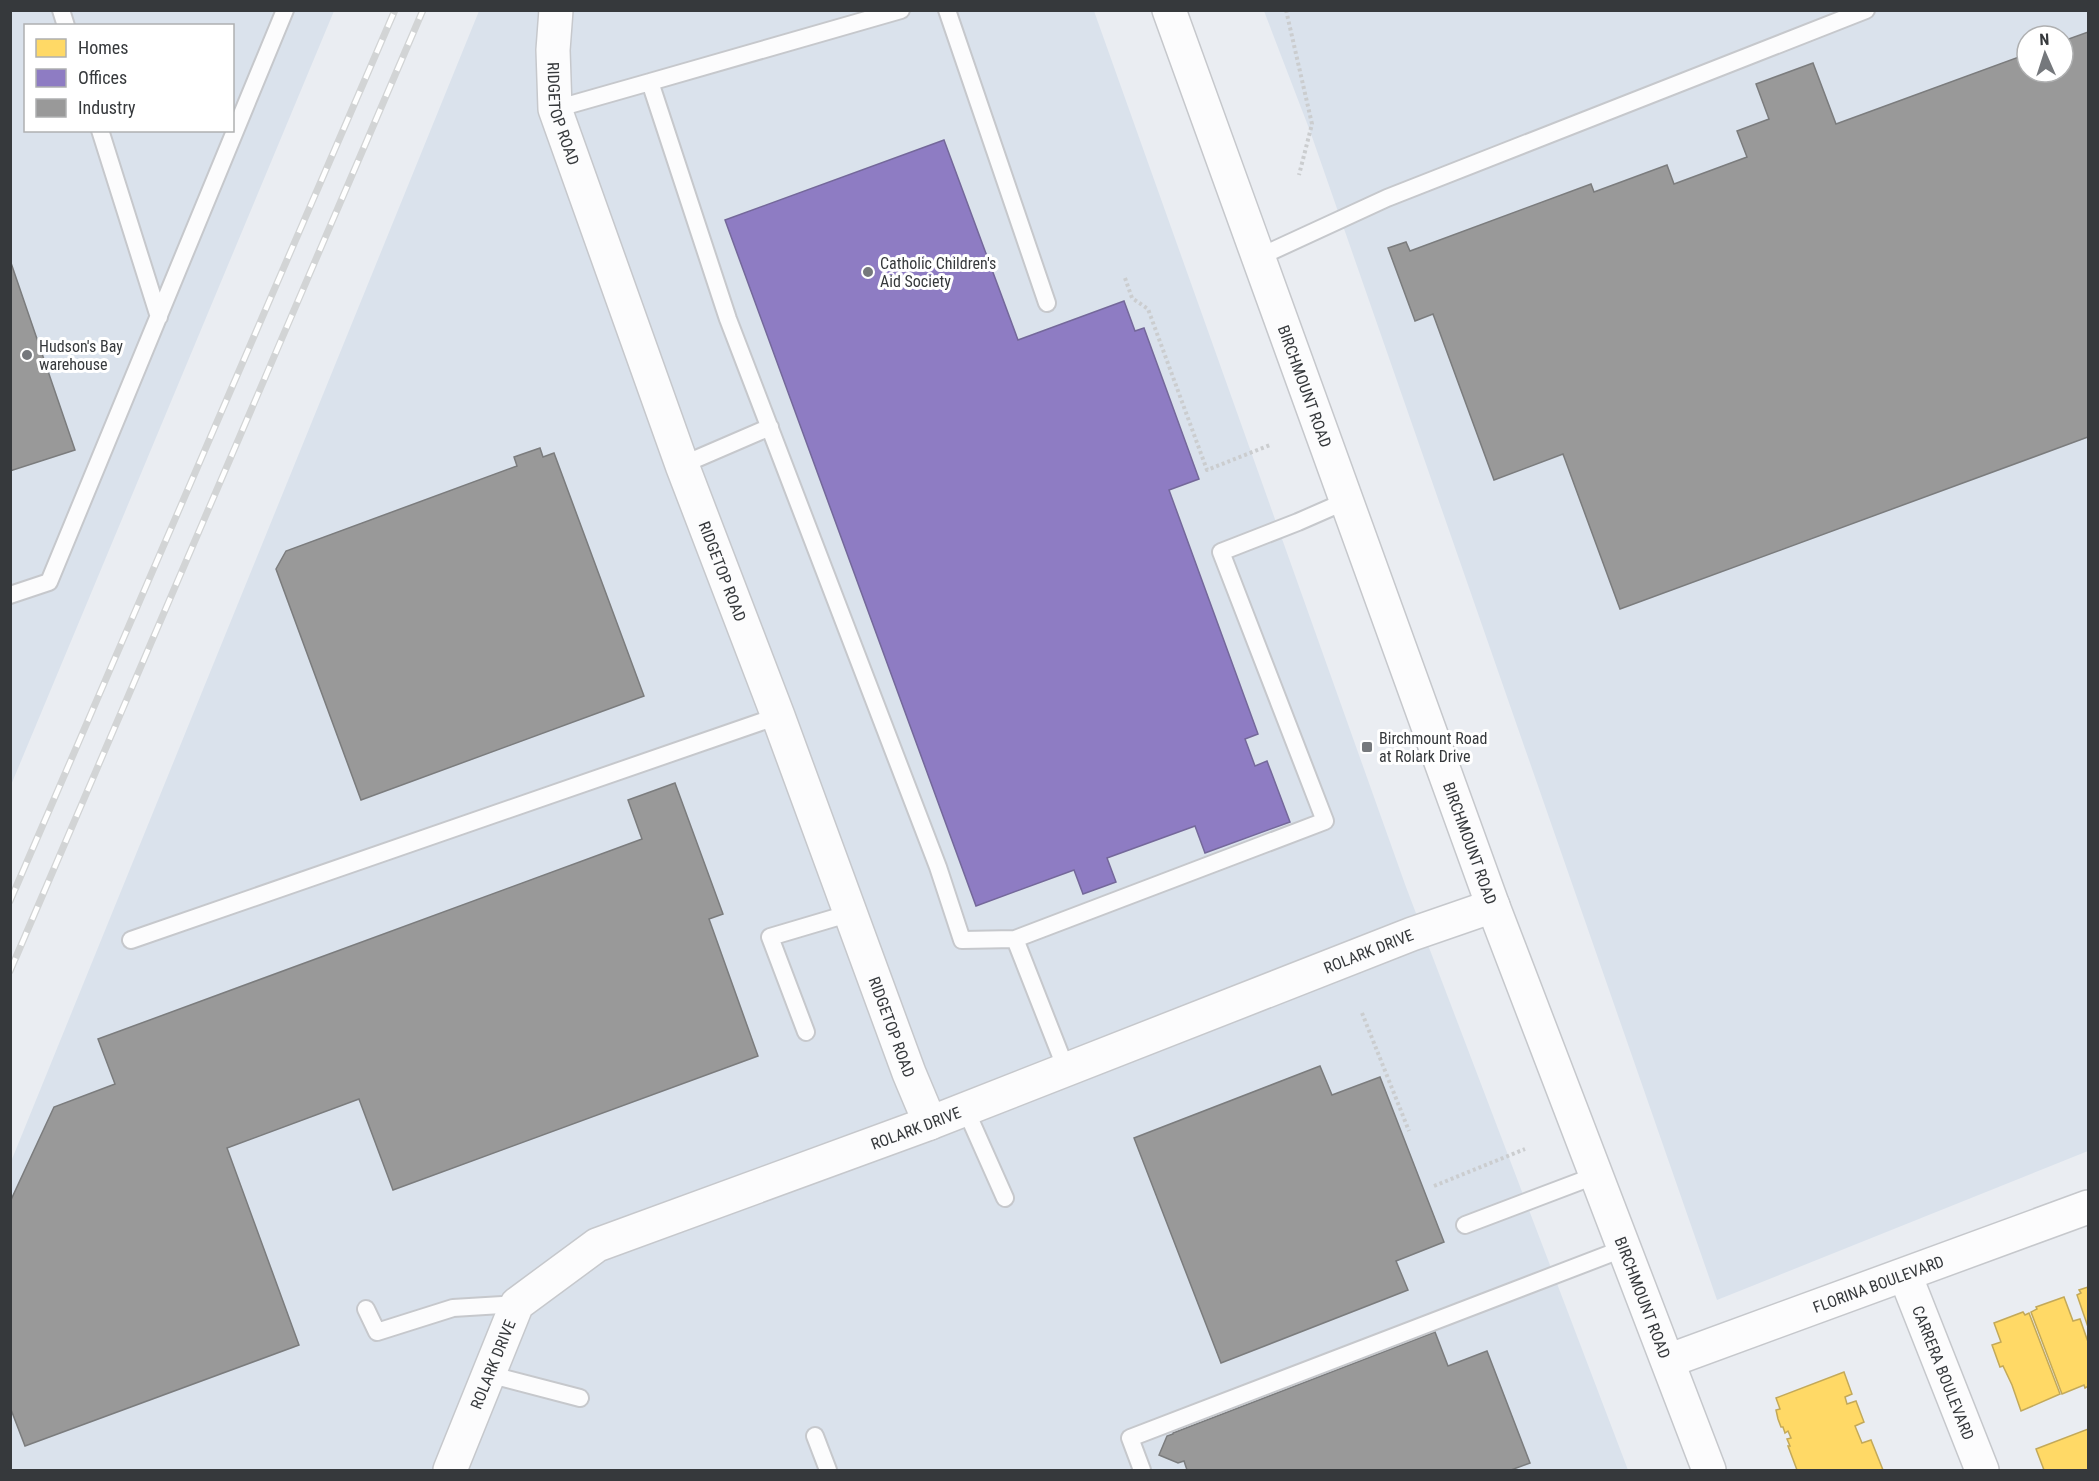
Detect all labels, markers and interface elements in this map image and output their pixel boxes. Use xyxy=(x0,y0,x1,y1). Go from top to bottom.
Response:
legend xyxy=(24,24,234,132)
north arrow xyxy=(2015,24,2075,84)
text: N xyxy=(2039,30,2050,49)
text: Homes xyxy=(78,37,128,58)
street label: RIDGETOP ROAD xyxy=(543,62,583,168)
text: Offices xyxy=(78,67,127,88)
text: Industry xyxy=(78,97,136,118)
place label: Catholic Children's Aid Society xyxy=(880,254,996,291)
marker: Catholic Children's Aid Society xyxy=(861,265,875,279)
street label: BIRCHMOUNT ROAD xyxy=(1274,323,1335,450)
place label: Hudson's Bay warehouse xyxy=(39,337,123,374)
marker: Hudson's Bay warehouse xyxy=(20,348,34,362)
street label: RIDGETOP ROAD xyxy=(694,519,750,624)
place label: Birchmount Road at Rolark Drive xyxy=(1379,729,1487,766)
marker: Birchmount Road at Rolark Drive xyxy=(1360,740,1374,754)
street label: BIRCHMOUNT ROAD xyxy=(1439,780,1501,907)
street label: ROLARK DRIVE xyxy=(1321,925,1416,978)
street label: RIDGETOP ROAD xyxy=(864,974,919,1080)
street label: ROLARK DRIVE xyxy=(868,1103,964,1154)
street label: BIRCHMOUNT ROAD xyxy=(1611,1234,1674,1361)
street label: FLORINA BOULEVARD xyxy=(1810,1252,1947,1317)
street label: CARRERA BOULEVARD xyxy=(1908,1303,1978,1443)
street label: ROLARK DRIVE xyxy=(467,1317,520,1412)

